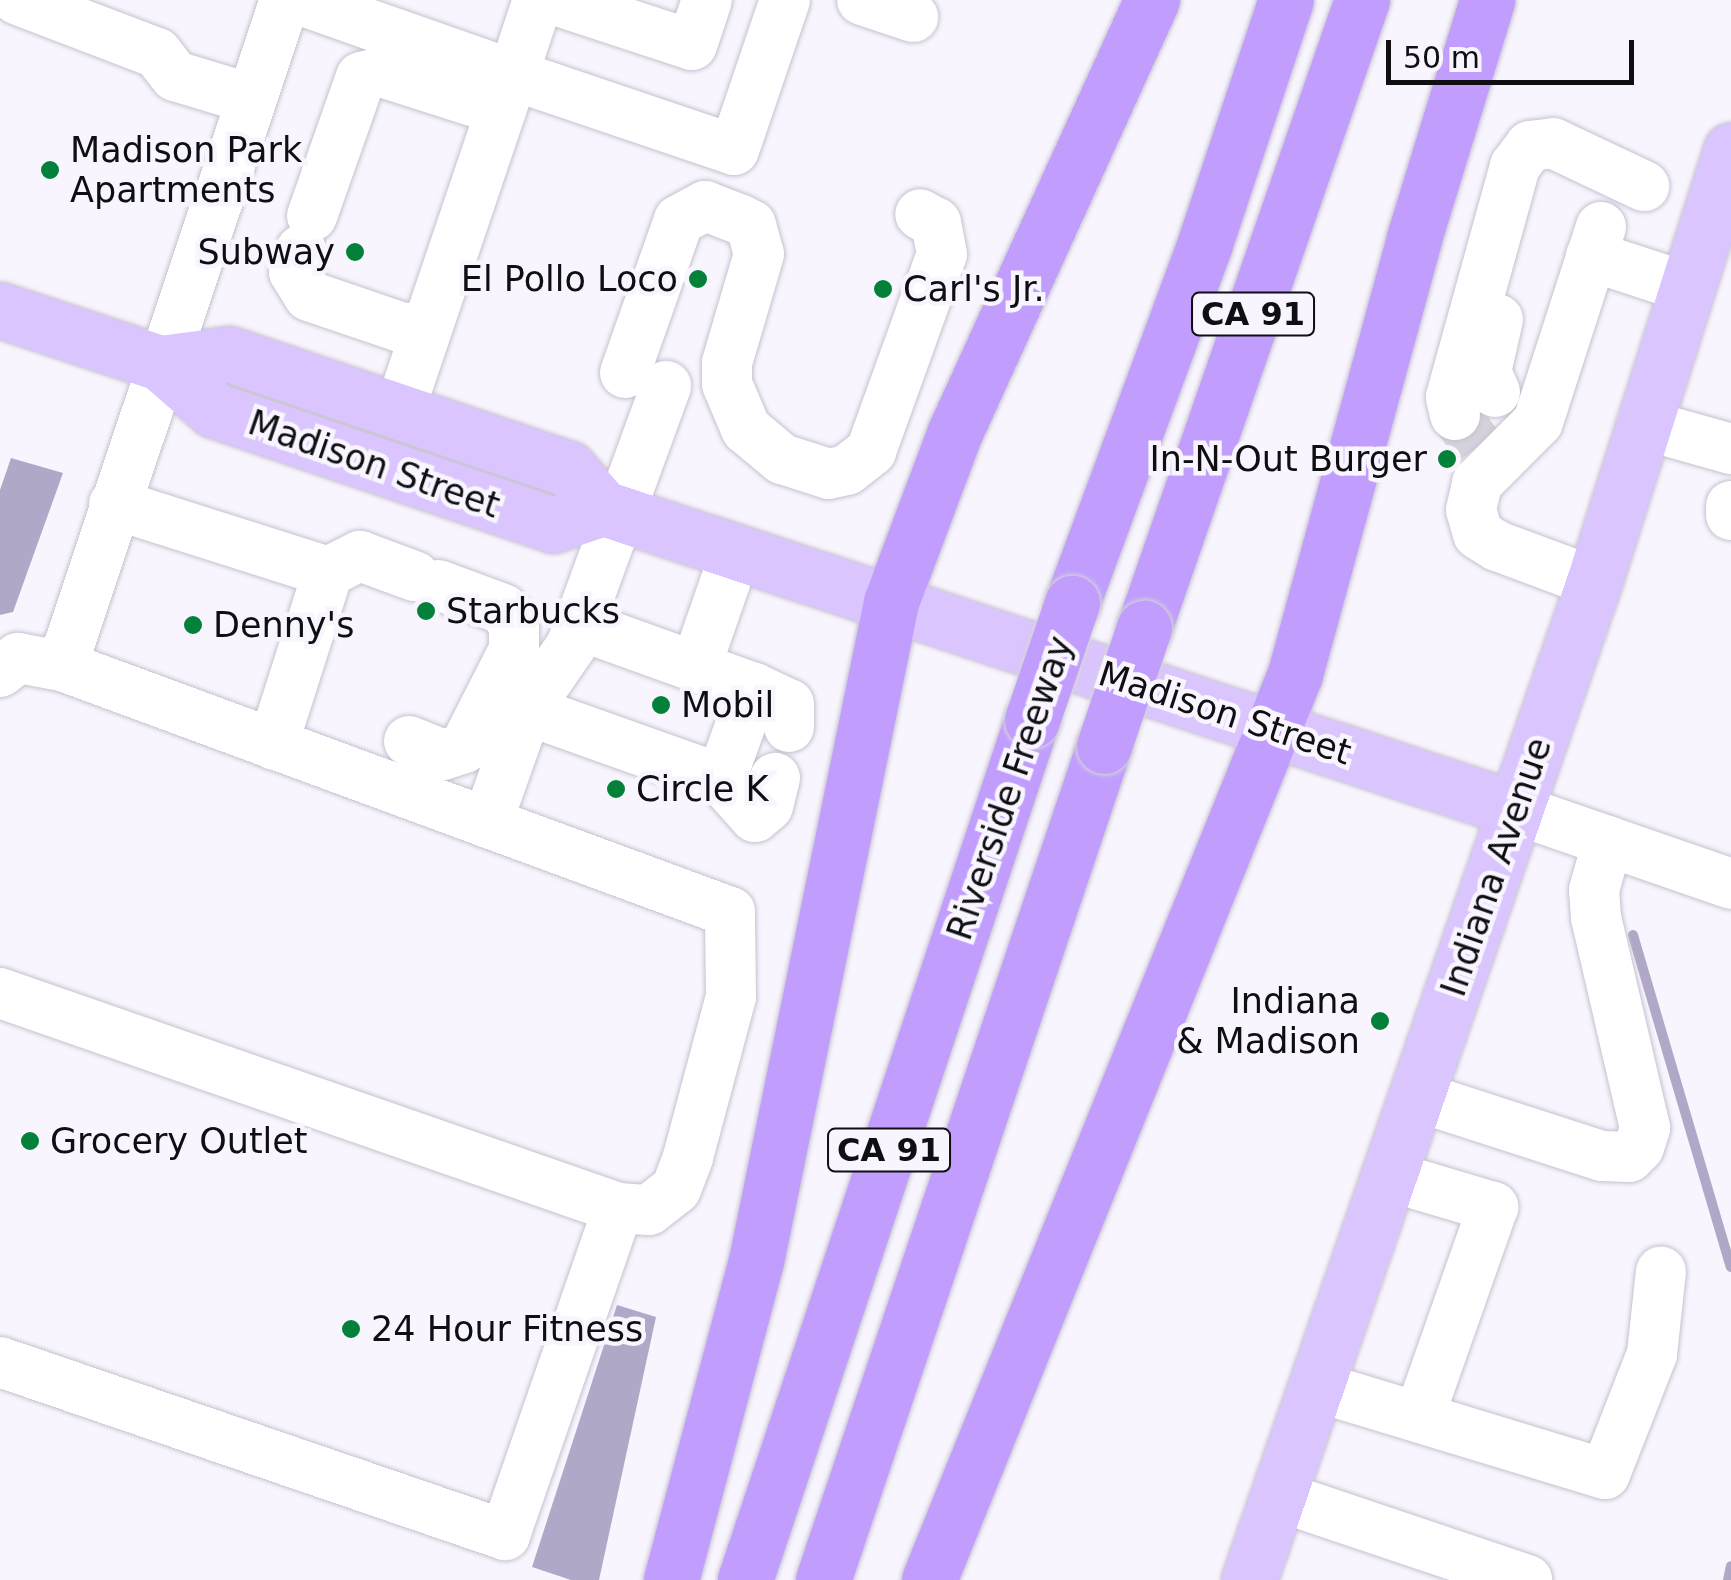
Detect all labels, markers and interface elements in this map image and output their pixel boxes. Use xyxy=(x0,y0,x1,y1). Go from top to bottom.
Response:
scale bar xyxy=(1391,20,1638,82)
text: 50 m xyxy=(1403,40,1480,75)
place label: Madison Park Apartments xyxy=(70,129,302,211)
marker: Madison Park Apartments xyxy=(39,159,61,181)
place label: Subway xyxy=(198,231,335,273)
marker: Subway xyxy=(344,241,366,263)
place label: El Pollo Loco xyxy=(461,258,678,300)
marker: El Pollo Loco xyxy=(687,268,709,290)
place label: Carl's Jr. xyxy=(903,268,1045,310)
marker: Carl's Jr. xyxy=(872,278,894,300)
road number: CA 91 xyxy=(1190,287,1316,341)
street label: Madison Street xyxy=(243,401,505,527)
place label: In-N-Out Burger xyxy=(1149,438,1427,480)
marker: In-N-Out Burger xyxy=(1436,448,1458,470)
place label: Starbucks xyxy=(446,590,620,632)
marker: Starbucks xyxy=(415,600,437,622)
place label: Denny's xyxy=(213,604,354,646)
marker: Denny's xyxy=(182,614,204,636)
street label: Riverside Freeway xyxy=(938,631,1082,945)
street label: Madison Street xyxy=(1093,652,1357,774)
place label: Mobil xyxy=(681,684,774,726)
marker: Mobil xyxy=(650,694,672,716)
street label: Indiana Avenue xyxy=(1432,732,1560,1002)
place label: Circle K xyxy=(636,768,768,810)
marker: Circle K xyxy=(605,778,627,800)
place label: Indiana & Madison xyxy=(1176,980,1360,1062)
marker: Indiana & Madison xyxy=(1369,1010,1391,1032)
place label: Grocery Outlet xyxy=(50,1120,308,1162)
road number: CA 91 xyxy=(826,1123,952,1177)
marker: Grocery Outlet xyxy=(19,1130,41,1152)
place label: 24 Hour Fitness xyxy=(371,1308,643,1350)
marker: 24 Hour Fitness xyxy=(340,1318,362,1340)

